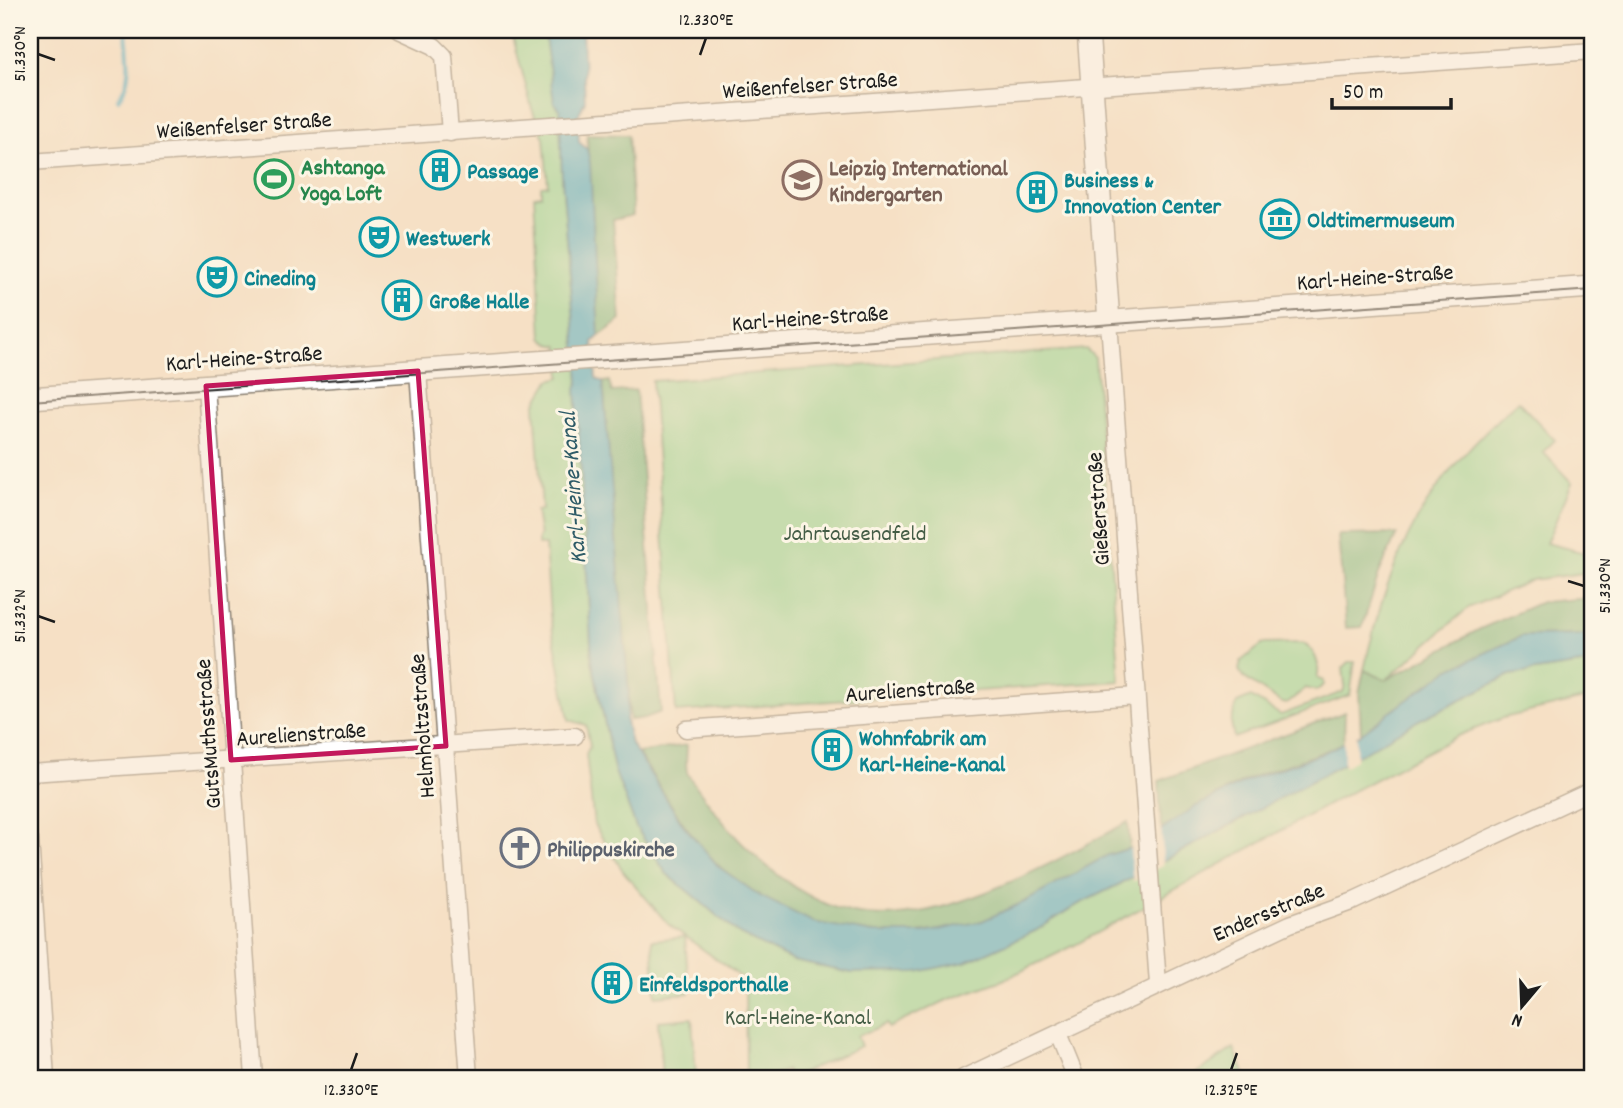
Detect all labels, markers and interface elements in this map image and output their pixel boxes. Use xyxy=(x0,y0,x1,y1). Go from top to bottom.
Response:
text: 12.330°E xyxy=(679,9,733,34)
text: 51.330°N xyxy=(9,26,34,82)
street label: Weißenfelser Straße xyxy=(722,65,899,110)
scale bar xyxy=(1332,66,1452,110)
text: 50 m xyxy=(1343,79,1383,109)
street label: Weißenfelser Straße xyxy=(156,105,333,150)
building icon: Passage xyxy=(419,149,461,191)
place label: Ashtanga Yoga Loft xyxy=(300,153,386,212)
place label: Leipzig International Kindergarten xyxy=(829,154,1008,213)
place label: Passage xyxy=(467,157,539,190)
sports icon: Ashtanga Yoga Loft xyxy=(253,158,295,200)
school or university icon: Leipzig International Kindergarten xyxy=(781,159,823,201)
place label: Business & Innovation Center xyxy=(1064,166,1222,225)
building icon: Business & Innovation Center xyxy=(1016,171,1058,213)
museum icon: Oldtimermuseum xyxy=(1259,198,1301,240)
place label: Oldtimermuseum xyxy=(1307,206,1455,239)
theatre icon: Westwerk xyxy=(358,216,400,258)
place label: Westwerk xyxy=(406,224,491,257)
theatre icon: Cineding xyxy=(196,256,238,298)
street label: Karl-Heine-Straße xyxy=(1296,258,1455,301)
place label: Cineding xyxy=(244,264,316,297)
building icon: Große Halle xyxy=(381,279,423,321)
place label: Große Halle xyxy=(429,287,529,320)
street label: Karl-Heine-Straße xyxy=(731,299,890,342)
street label: Karl-Heine-Straße xyxy=(165,339,324,382)
water label: Karl-Heine-Kanal xyxy=(553,408,597,565)
street label: Gießerstraße xyxy=(1080,451,1121,567)
park label: Jahrtausendfeld xyxy=(783,519,927,552)
text: 51.330°N xyxy=(1594,558,1619,614)
text: 51.332°N xyxy=(9,589,34,643)
street label: Helmholtzstraße xyxy=(403,652,446,799)
street label: GutsMuthsstraße xyxy=(189,658,232,810)
street label: Aurelienstraße xyxy=(844,671,976,713)
street label: Aurelienstraße xyxy=(235,715,367,757)
place label: Wohnfabrik am Karl-Heine-Kanal xyxy=(859,724,1006,783)
building icon: Wohnfabrik am Karl-Heine-Kanal xyxy=(811,729,853,771)
church icon: Philippuskirche xyxy=(499,827,541,869)
place label: Philippuskirche xyxy=(547,835,675,868)
street label: Endersstraße xyxy=(1208,876,1330,953)
building icon: Einfeldsporthalle xyxy=(591,962,633,1004)
place label: Einfeldsporthalle xyxy=(639,970,789,1003)
north arrow xyxy=(1486,972,1556,1042)
park label: Karl-Heine-Kanal xyxy=(725,1003,872,1036)
text: N xyxy=(1509,1004,1526,1033)
text: 12.330°E xyxy=(324,1079,378,1104)
text: 12.325°E xyxy=(1205,1079,1257,1104)

